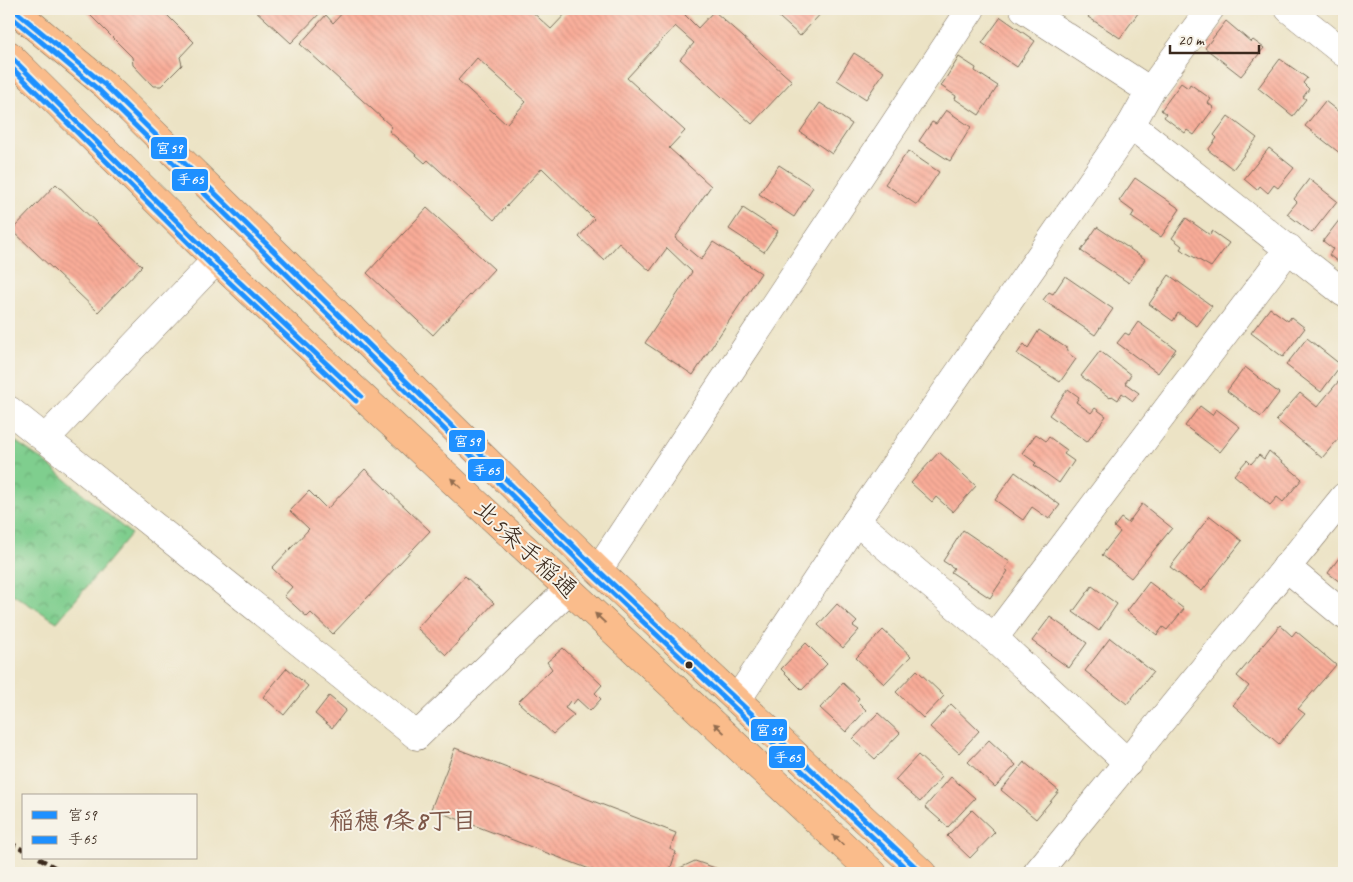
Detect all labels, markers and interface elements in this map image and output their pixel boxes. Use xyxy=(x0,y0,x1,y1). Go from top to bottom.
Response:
scale bar xyxy=(1170,22,1259,54)
text: 20 m xyxy=(1178,31,1205,50)
line badge: 宮59 xyxy=(150,136,188,160)
text: 宮59 xyxy=(156,140,184,157)
line badge: 手65 xyxy=(171,168,209,192)
text: 手65 xyxy=(177,171,205,188)
line badge: 宮59 xyxy=(448,429,486,453)
text: 宮59 xyxy=(454,433,482,450)
line badge: 手65 xyxy=(467,458,505,482)
text: 手65 xyxy=(473,462,501,479)
one-way arrow xyxy=(450,477,462,489)
street label: 北5条手稲通 xyxy=(468,493,584,605)
one-way arrow xyxy=(595,612,607,624)
unlabelled marker xyxy=(684,660,694,670)
line badge: 宮59 xyxy=(750,718,788,742)
one-way arrow xyxy=(714,722,726,734)
text: 宮59 xyxy=(756,722,784,739)
line badge: 手65 xyxy=(768,745,806,769)
text: 手65 xyxy=(774,749,802,766)
legend xyxy=(22,794,198,860)
district label: 稲穂1条8丁目 xyxy=(329,805,477,837)
text: 宮59 xyxy=(68,806,98,825)
text: 手65 xyxy=(68,830,98,849)
one-way arrow xyxy=(832,834,844,846)

